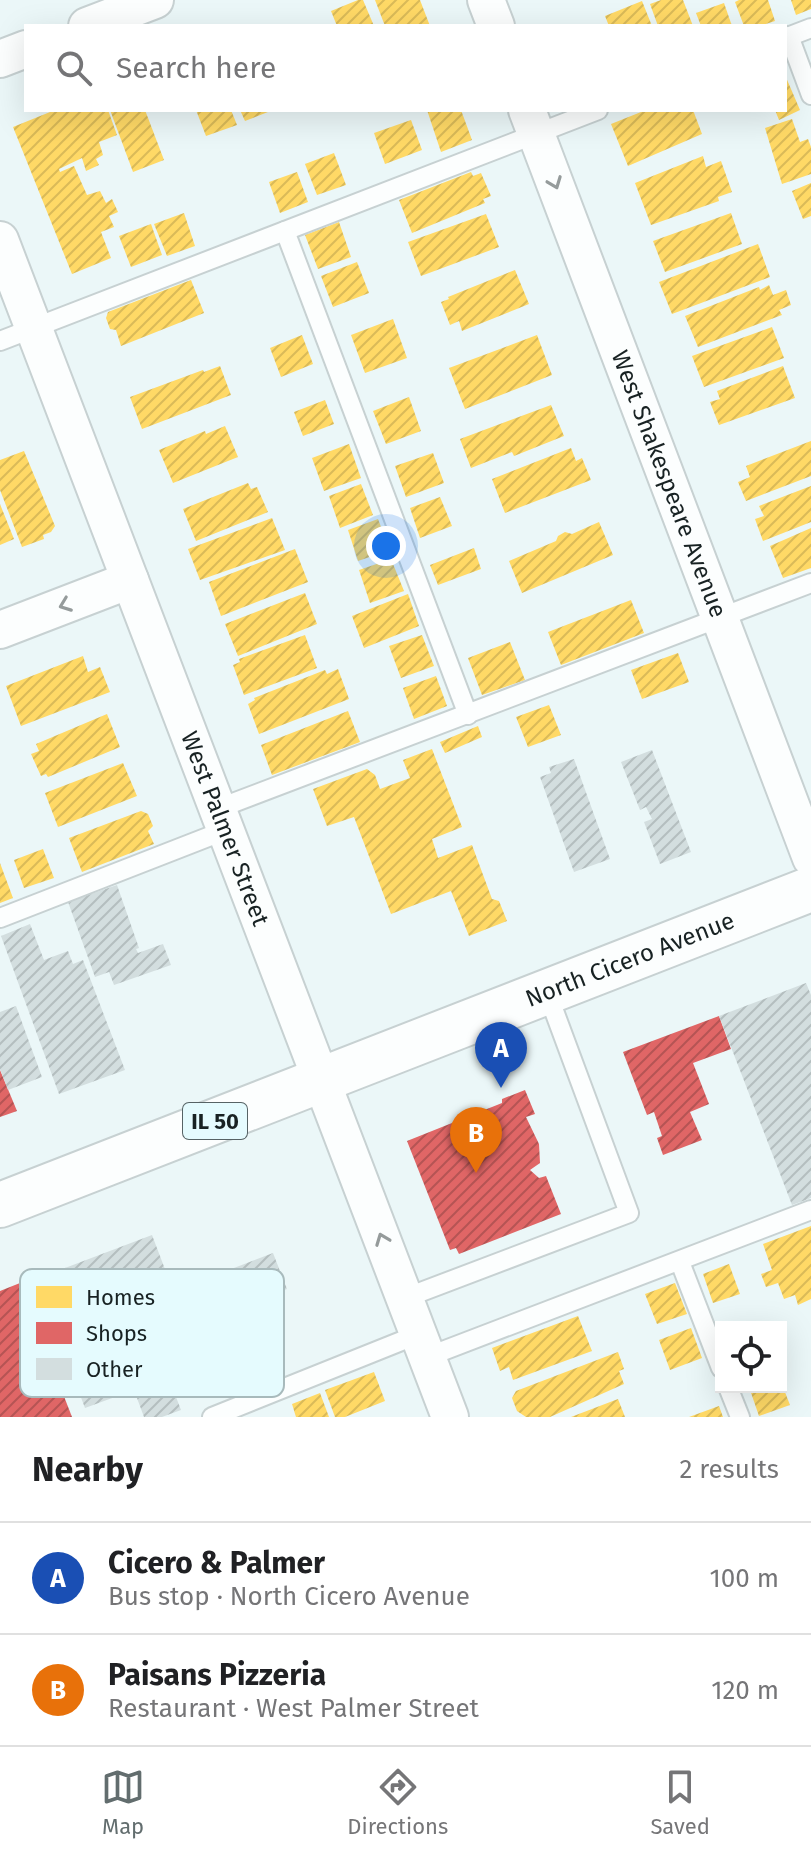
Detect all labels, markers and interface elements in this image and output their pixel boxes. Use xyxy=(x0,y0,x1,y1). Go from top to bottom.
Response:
search box xyxy=(24,24,787,112)
icon: search xyxy=(52,46,96,90)
text: Search here xyxy=(116,50,276,86)
one-way arrow xyxy=(545,175,562,189)
street label: West Shakespeare Avenue xyxy=(606,346,732,621)
your location xyxy=(366,526,406,566)
one-way arrow xyxy=(59,595,73,612)
street label: West Palmer Street xyxy=(175,727,275,930)
street label: North Cicero Avenue xyxy=(521,906,738,1013)
pin: A xyxy=(475,1022,527,1088)
road number: IL 50 xyxy=(183,1103,247,1139)
pin: B xyxy=(450,1107,502,1173)
one-way arrow xyxy=(375,1233,392,1247)
legend xyxy=(20,1269,284,1397)
text: Homes xyxy=(86,1284,155,1311)
text: Shops xyxy=(86,1320,147,1347)
map controls xyxy=(715,1321,787,1393)
button: locate xyxy=(715,1321,787,1393)
text: Other xyxy=(86,1356,143,1383)
text: Nearby xyxy=(32,1449,143,1490)
text: 2 results xyxy=(679,1454,779,1485)
text: Cicero & Palmer xyxy=(108,1545,325,1581)
text: A xyxy=(50,1563,66,1594)
text: 100 m xyxy=(710,1563,779,1594)
text: Bus stop · North Cicero Avenue xyxy=(108,1581,470,1612)
text: Paisans Pizzeria xyxy=(108,1657,326,1693)
text: B xyxy=(50,1675,66,1706)
text: 120 m xyxy=(711,1675,779,1706)
text: Restaurant · West Palmer Street xyxy=(108,1693,479,1724)
tab: Map xyxy=(101,1765,145,1840)
tab: Directions xyxy=(347,1765,448,1840)
tab: Saved xyxy=(650,1765,710,1840)

